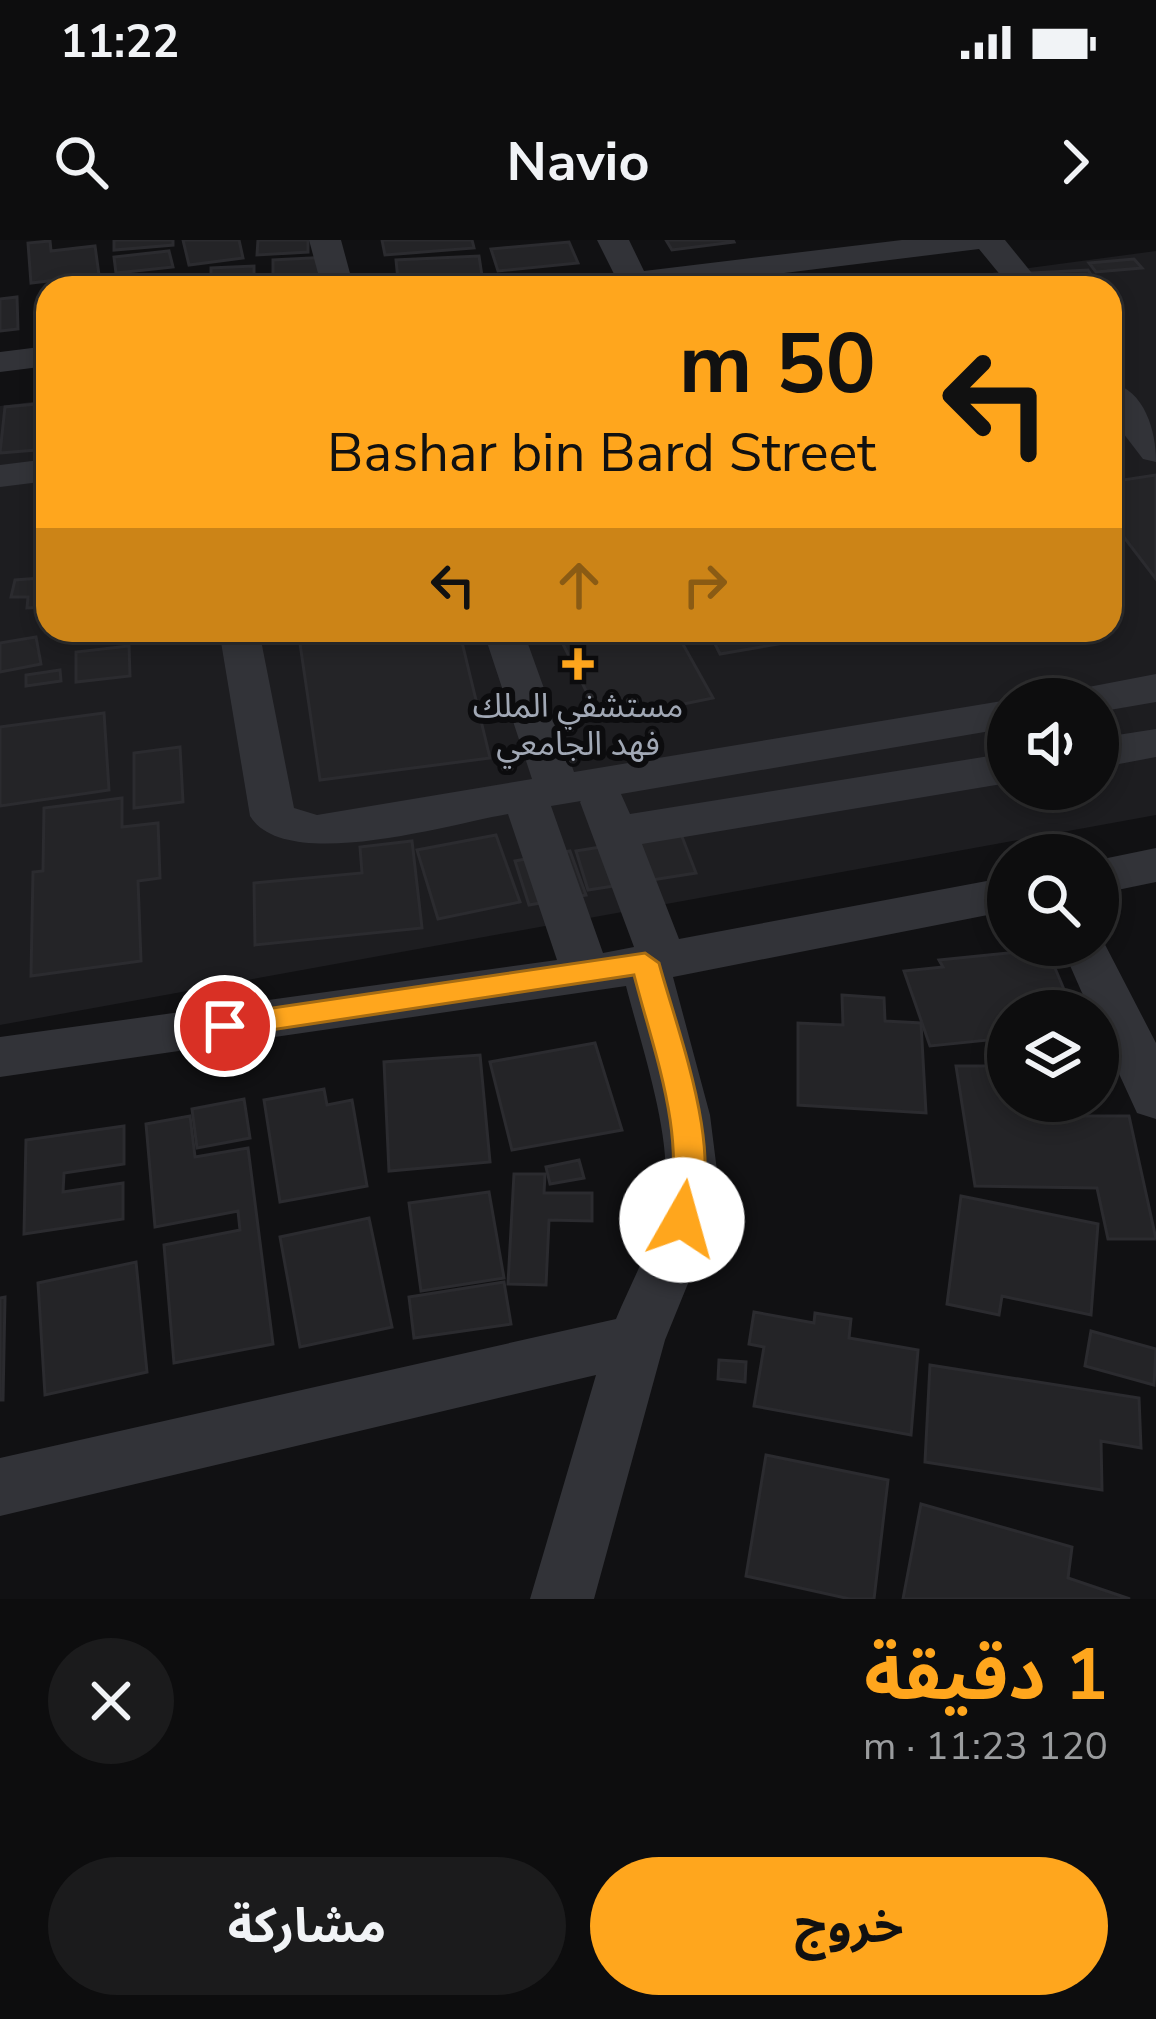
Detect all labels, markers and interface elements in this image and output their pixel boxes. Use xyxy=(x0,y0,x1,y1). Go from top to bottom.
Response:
text: 11:22 xyxy=(60,12,179,73)
text: Navio xyxy=(507,125,650,199)
icon: search xyxy=(48,129,114,195)
icon: forward xyxy=(1042,129,1108,195)
text: 50 m xyxy=(679,307,876,422)
icon: left xyxy=(918,324,1074,480)
text: Bashar bin Bard Street xyxy=(327,416,876,490)
icon: left xyxy=(420,552,486,618)
icon: ahead xyxy=(546,552,612,618)
icon: right xyxy=(672,552,738,618)
marker: مستشفي الملك فهد الجامعي xyxy=(562,648,594,680)
map controls xyxy=(987,678,1119,1122)
button: sound xyxy=(987,678,1119,810)
place label: مستشفي الملك فهد الجامعي xyxy=(473,684,683,768)
button: search xyxy=(987,834,1119,966)
pin xyxy=(174,975,276,1077)
button: layers xyxy=(987,990,1119,1122)
icon: arrive xyxy=(192,993,258,1059)
position arrow xyxy=(619,1157,745,1283)
text: 1 دقيقة xyxy=(864,1626,1108,1724)
button: close xyxy=(48,1638,174,1764)
text: 120 m · 11:23 xyxy=(863,1720,1108,1773)
button: مشاركة xyxy=(48,1857,566,1995)
button: خروج xyxy=(590,1857,1108,1995)

